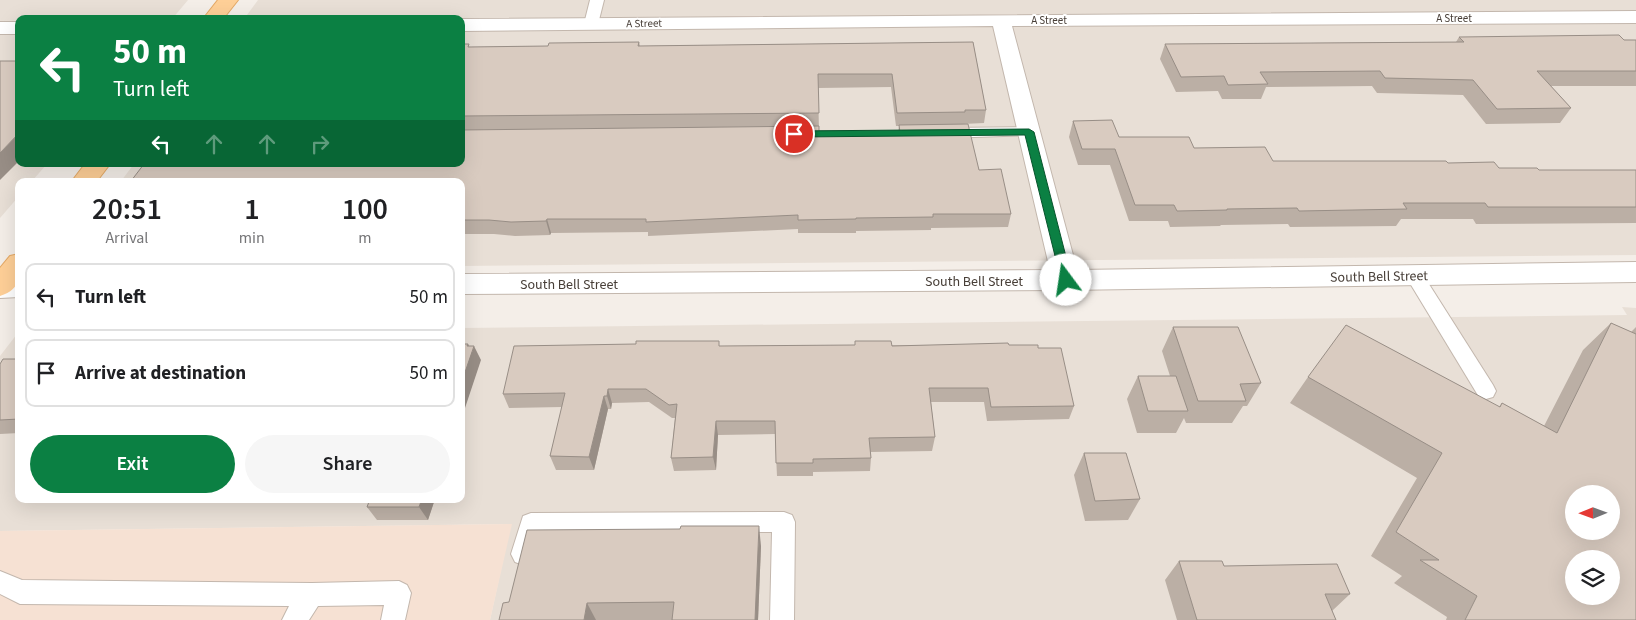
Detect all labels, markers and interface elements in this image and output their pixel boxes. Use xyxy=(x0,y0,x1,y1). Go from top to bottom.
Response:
street label: A Street xyxy=(1436,11,1472,26)
street label: A Street xyxy=(1031,13,1067,28)
street label: A Street xyxy=(626,16,662,31)
text: 50 m xyxy=(113,27,187,77)
icon: left xyxy=(30,35,95,100)
text: Turn left xyxy=(113,73,189,105)
pin xyxy=(773,113,815,155)
icon: arrive xyxy=(780,120,808,148)
icon: left xyxy=(147,130,175,158)
icon: ahead xyxy=(200,130,228,158)
icon: ahead xyxy=(253,130,281,158)
icon: right xyxy=(306,130,334,158)
text: 20:51 xyxy=(92,188,162,231)
text: 1 xyxy=(244,188,260,231)
text: 100 xyxy=(342,188,388,231)
text: Arrival xyxy=(105,227,148,249)
text: min xyxy=(239,227,265,249)
text: m xyxy=(358,227,372,249)
position arrow xyxy=(1039,253,1091,305)
street label: South Bell Street xyxy=(1330,266,1428,288)
street label: South Bell Street xyxy=(925,272,1023,292)
street label: South Bell Street xyxy=(520,275,618,295)
icon: left xyxy=(32,283,60,311)
text: Turn left xyxy=(75,284,146,311)
text: 50 m xyxy=(410,284,448,311)
icon: arrive xyxy=(32,359,60,387)
text: Arrive at destination xyxy=(75,360,246,387)
text: 50 m xyxy=(410,360,448,387)
button: Exit xyxy=(30,435,235,493)
button: Share xyxy=(245,435,450,493)
north arrow xyxy=(1565,485,1620,540)
map controls xyxy=(1565,485,1620,605)
button: layers xyxy=(1565,550,1620,605)

